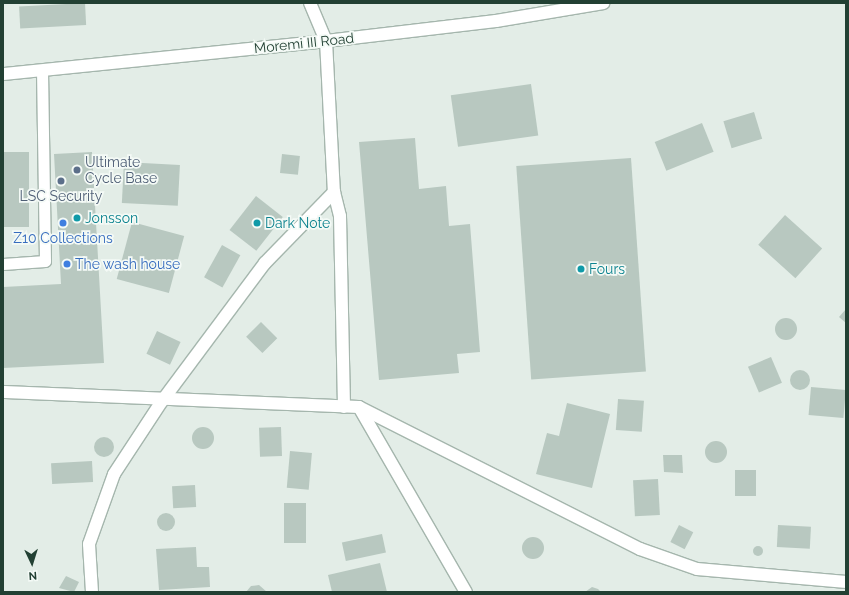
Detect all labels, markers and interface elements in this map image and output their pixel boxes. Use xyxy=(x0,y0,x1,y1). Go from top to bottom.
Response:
street label: Moremi III Road xyxy=(253,29,355,57)
place label: Ultimate Cycle Base xyxy=(85,154,157,186)
marker: Ultimate Cycle Base xyxy=(72,165,82,175)
marker: LSC Security xyxy=(56,176,66,186)
place label: LSC Security xyxy=(20,188,102,204)
place label: Jonsson xyxy=(85,210,138,226)
marker: Jonsson xyxy=(72,213,82,223)
place label: Dark Note xyxy=(265,215,330,231)
marker: Z10 Collections xyxy=(58,218,68,228)
marker: Dark Note xyxy=(252,218,262,228)
place label: Z10 Collections xyxy=(13,230,113,246)
place label: The wash house xyxy=(75,256,181,272)
marker: The wash house xyxy=(62,259,72,269)
place label: Fours xyxy=(589,261,625,277)
marker: Fours xyxy=(576,264,586,274)
north arrow xyxy=(12,543,52,583)
text: N xyxy=(28,569,38,582)

